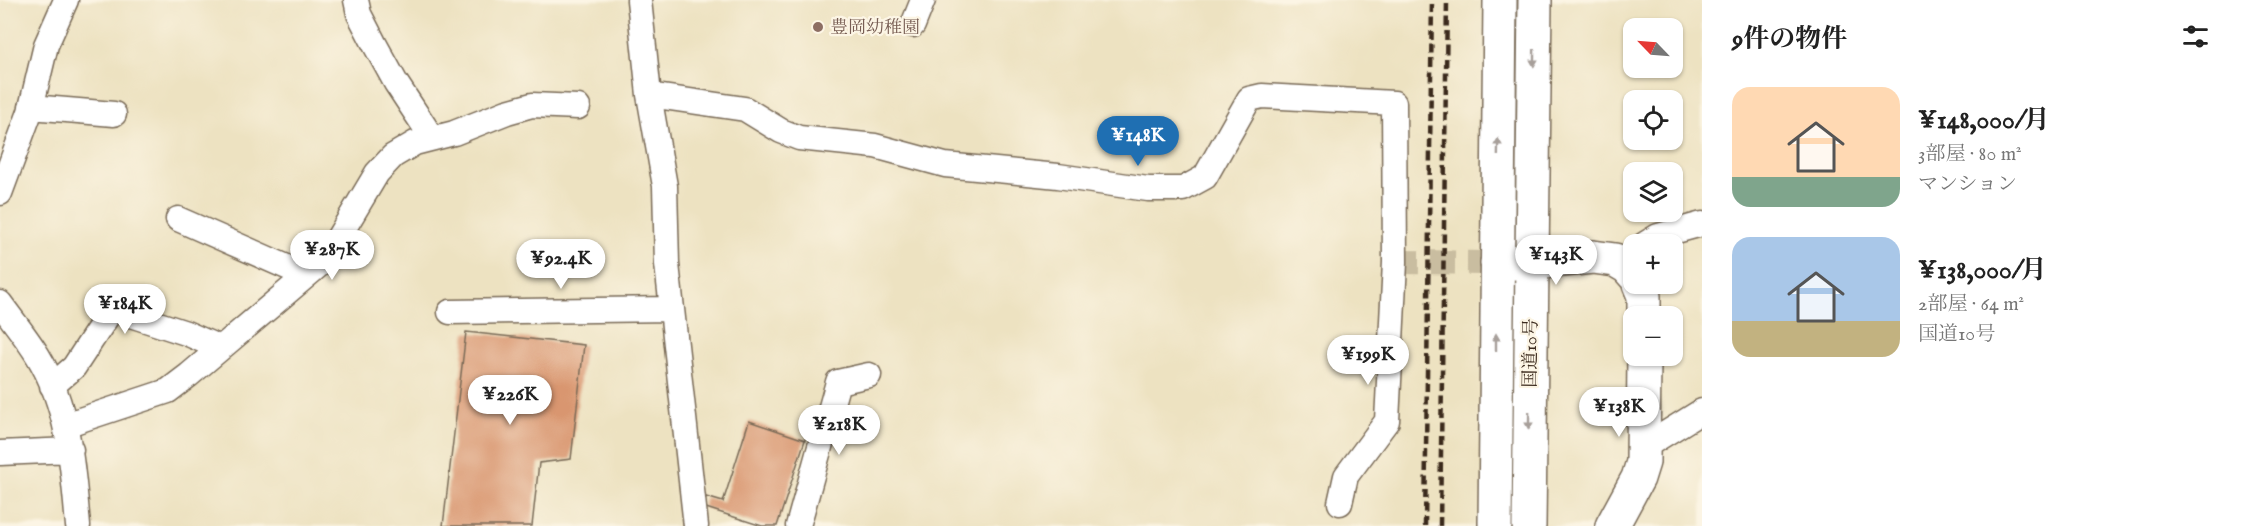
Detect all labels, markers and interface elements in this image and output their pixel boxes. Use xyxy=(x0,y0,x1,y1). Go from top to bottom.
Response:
place label: 豊岡幼稚園 xyxy=(830,17,920,40)
north arrow xyxy=(1623,18,1683,78)
map controls xyxy=(1623,18,1683,366)
marker: 豊岡幼稚園 xyxy=(811,20,825,34)
icon: filters xyxy=(2179,20,2212,53)
text: 9件の物件 xyxy=(1732,23,1847,56)
one-way arrow xyxy=(1530,49,1539,68)
button: locate xyxy=(1623,90,1683,150)
text: ¥148,000/月 xyxy=(1918,104,2050,137)
icon: home xyxy=(1780,111,1852,183)
pin: ¥148K xyxy=(1096,116,1180,167)
text: ¥148K xyxy=(1111,123,1165,148)
one-way arrow xyxy=(1493,137,1503,156)
text: 3部屋 · 80 m² xyxy=(1918,142,2022,167)
button: layers xyxy=(1623,162,1683,222)
text: マンション xyxy=(1918,172,2017,197)
pin: ¥287K xyxy=(290,230,374,281)
button: + xyxy=(1623,234,1683,294)
pin: ¥143K xyxy=(1514,235,1598,286)
text: ¥287K xyxy=(304,237,360,262)
pin: ¥92.4K xyxy=(512,239,610,290)
text: ¥143K xyxy=(1529,242,1583,267)
text: ¥92.4K xyxy=(530,246,592,271)
text: ¥138,000/月 xyxy=(1918,254,2047,287)
icon: home xyxy=(1780,261,1852,333)
pin: ¥184K xyxy=(83,284,167,335)
text: ¥184K xyxy=(98,291,152,316)
text: 2部屋 · 64 m² xyxy=(1918,292,2024,317)
button: − xyxy=(1623,306,1683,366)
street label: 国道10号 xyxy=(1519,318,1544,388)
text: 国道10号 xyxy=(1918,322,1995,347)
one-way arrow xyxy=(1491,332,1501,351)
pin: ¥199K xyxy=(1326,335,1410,386)
text: ¥199K xyxy=(1341,342,1395,367)
pin: ¥226K xyxy=(468,375,552,426)
text: ¥226K xyxy=(482,382,538,407)
pin: ¥138K xyxy=(1577,387,1661,438)
text: ¥138K xyxy=(1593,394,1645,419)
pin: ¥218K xyxy=(797,405,881,456)
text: ¥218K xyxy=(812,412,866,437)
one-way arrow xyxy=(1525,412,1534,431)

